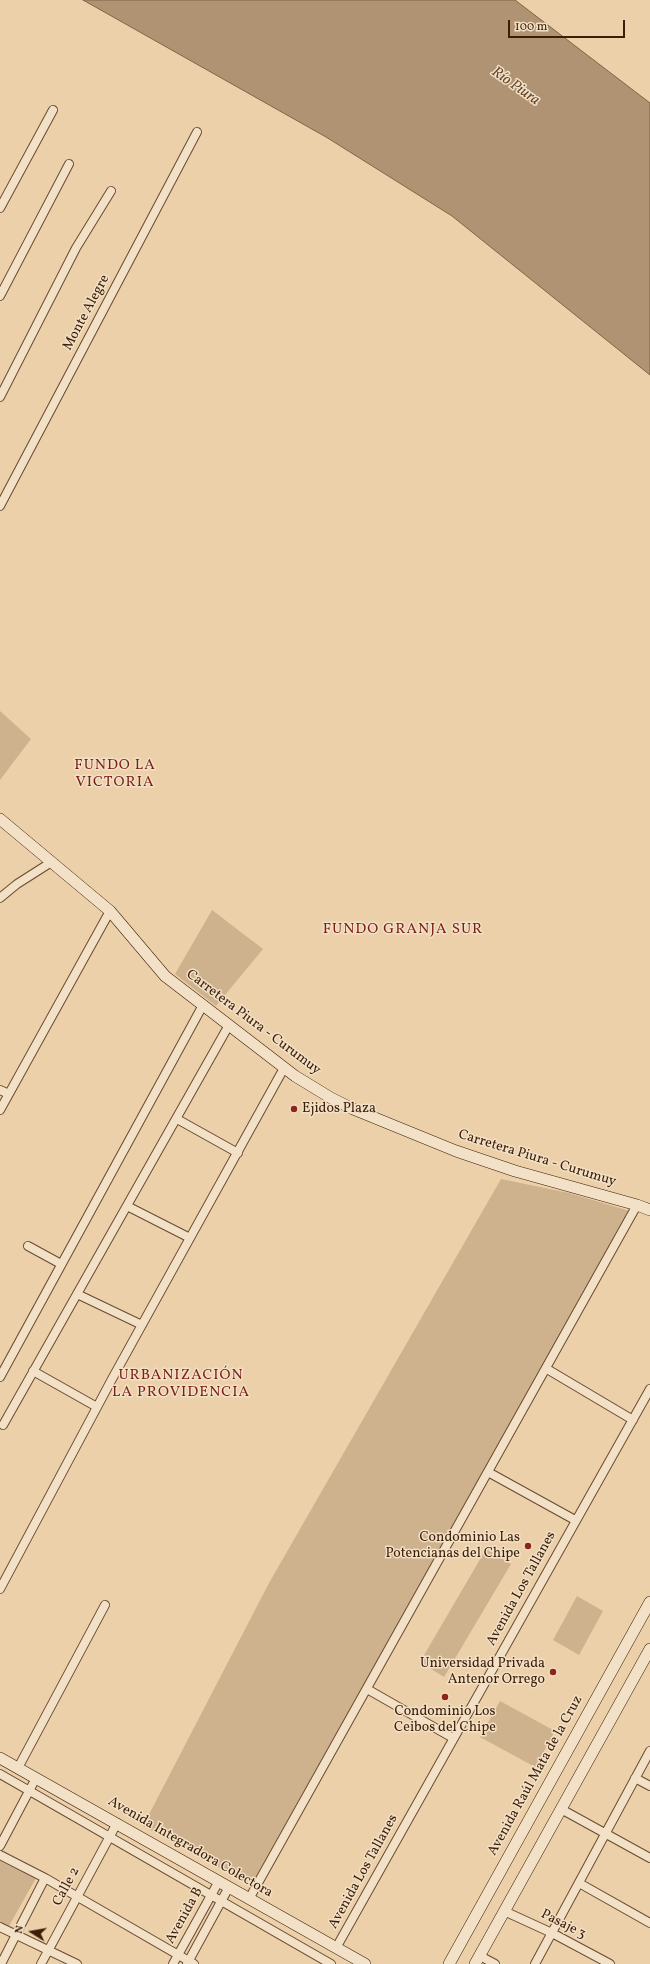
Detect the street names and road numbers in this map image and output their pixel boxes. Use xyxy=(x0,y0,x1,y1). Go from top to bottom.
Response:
street label: Monte Alegre xyxy=(60,272,114,354)
street label: Carretera Piura - Curumuy xyxy=(182,967,324,1079)
street label: Carretera Piura - Curumuy xyxy=(456,1127,618,1191)
street label: Avenida Los Tallanes xyxy=(484,1529,560,1649)
street label: Avenida Raúl Mata de la Cruz xyxy=(485,1693,587,1859)
street label: Avenida Integradora Colectora xyxy=(105,1794,275,1902)
street label: Avenida Los Tallanes xyxy=(326,1812,402,1932)
street label: Calle 2 xyxy=(50,1865,84,1909)
street label: Avenida B xyxy=(163,1885,207,1947)
street label: Pasaje 3 xyxy=(538,1906,588,1944)

